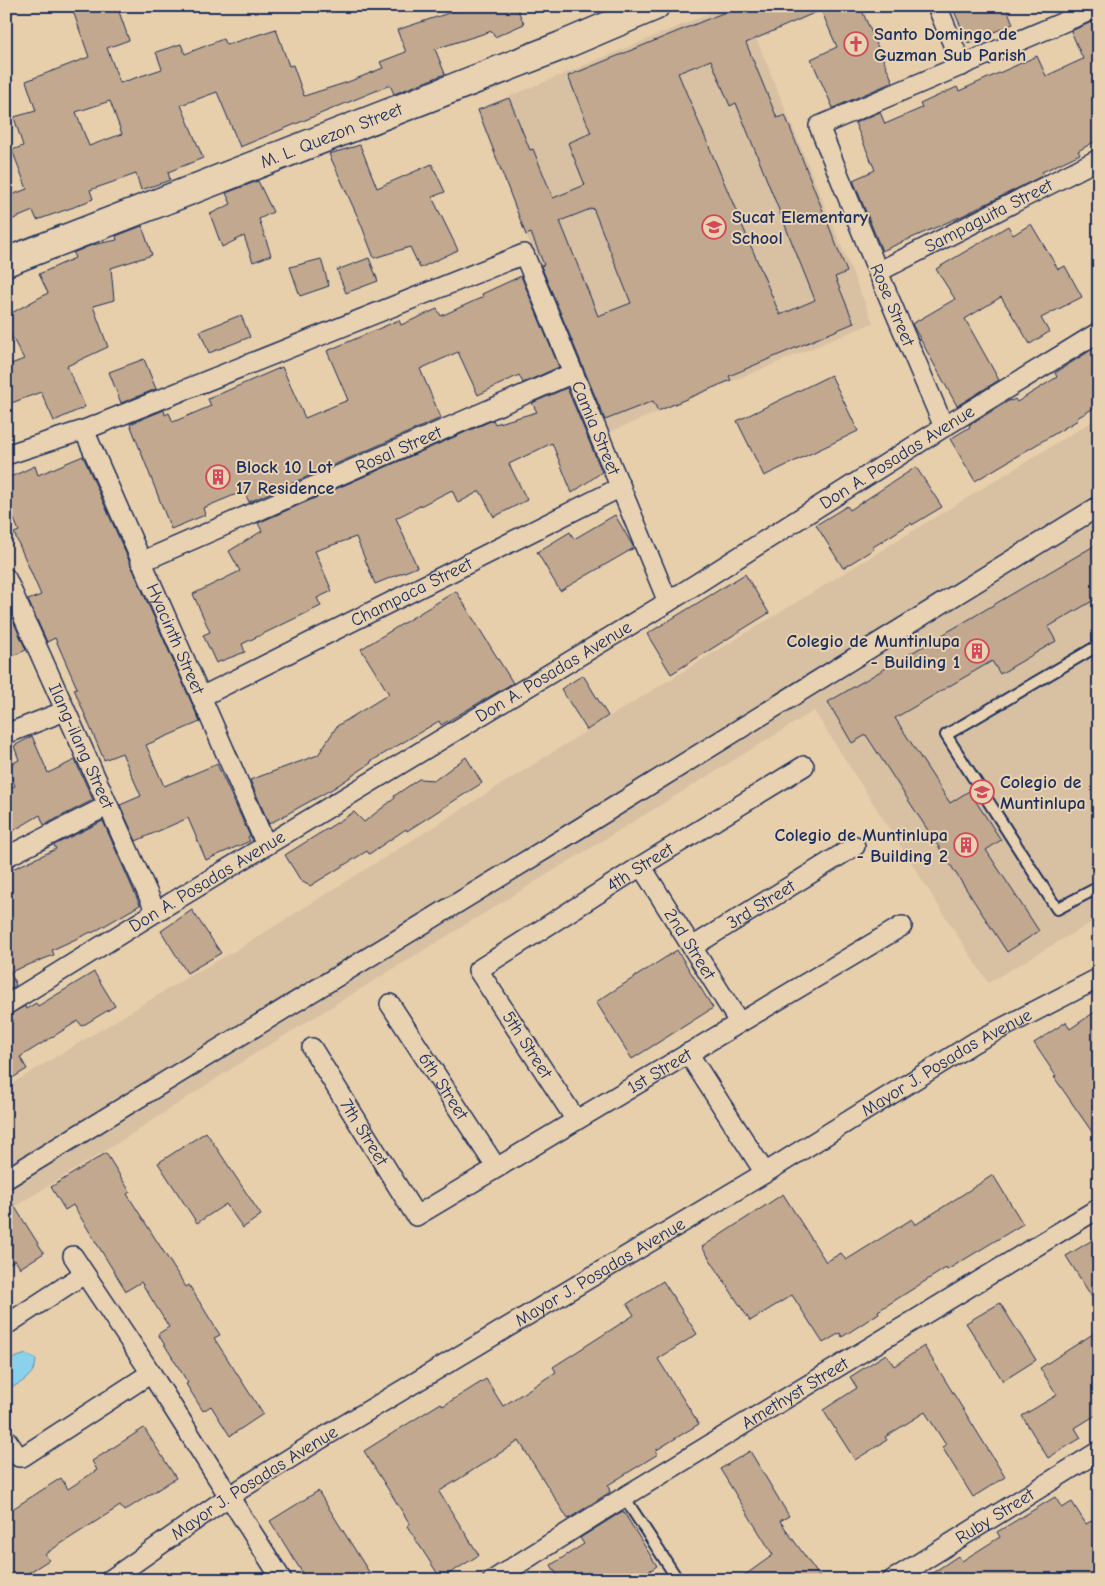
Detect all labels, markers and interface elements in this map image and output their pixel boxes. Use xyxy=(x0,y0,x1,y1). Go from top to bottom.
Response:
place label: Santo Domingo de Guzman Sub Parish xyxy=(874,24,1026,66)
church icon: Santo Domingo de Guzman Sub Parish xyxy=(843,31,869,57)
street label: M. L. Quezon Street xyxy=(257,98,406,173)
street label: Sampaguita Street xyxy=(921,174,1057,257)
place label: Sucat Elementary School xyxy=(732,207,869,249)
school or university icon: Sucat Elementary School xyxy=(701,214,727,240)
street label: Rose Street xyxy=(865,261,919,350)
street label: Camia Street xyxy=(567,378,625,479)
street label: Don A. Posadas Avenue xyxy=(816,401,978,514)
street label: Rosal Street xyxy=(352,421,445,477)
place label: Block 10 Lot 17 Residence xyxy=(236,457,334,499)
building icon: Block 10 Lot 17 Residence xyxy=(205,464,231,490)
street label: Champaca Street xyxy=(347,552,476,631)
street label: Hyacinth Street xyxy=(142,580,209,698)
street label: Don A. Posadas Avenue xyxy=(471,616,635,727)
place label: Colegio de Muntinlupa - Building 1 xyxy=(786,631,960,673)
building icon: Colegio de Muntinlupa - Building 1 xyxy=(964,638,990,664)
street label: Ilang-ilang Street xyxy=(44,680,119,813)
place label: Colegio de Muntinlupa xyxy=(1000,772,1086,814)
school or university icon: Colegio de Muntinlupa xyxy=(969,779,995,805)
place label: Colegio de Muntinlupa - Building 2 xyxy=(774,825,948,867)
street label: Don A. Posadas Avenue xyxy=(125,826,289,937)
building icon: Colegio de Muntinlupa - Building 2 xyxy=(953,832,979,858)
street label: 4th Street xyxy=(603,838,678,896)
street label: 3rd Street xyxy=(723,875,800,933)
street label: 2nd Street xyxy=(660,904,721,984)
street label: Mayor J. Posadas Avenue xyxy=(857,1004,1035,1121)
street label: 5th Street xyxy=(498,1008,557,1083)
street label: 1st Street xyxy=(624,1043,696,1098)
street label: 6th Street xyxy=(414,1049,473,1124)
street label: 7th Street xyxy=(336,1095,393,1170)
street label: Mayor J. Posadas Avenue xyxy=(511,1213,689,1331)
street label: Amethyst Street xyxy=(738,1352,853,1434)
street label: Mayor J. Posadas Avenue xyxy=(167,1421,341,1544)
street label: Ruby Street xyxy=(952,1483,1039,1548)

